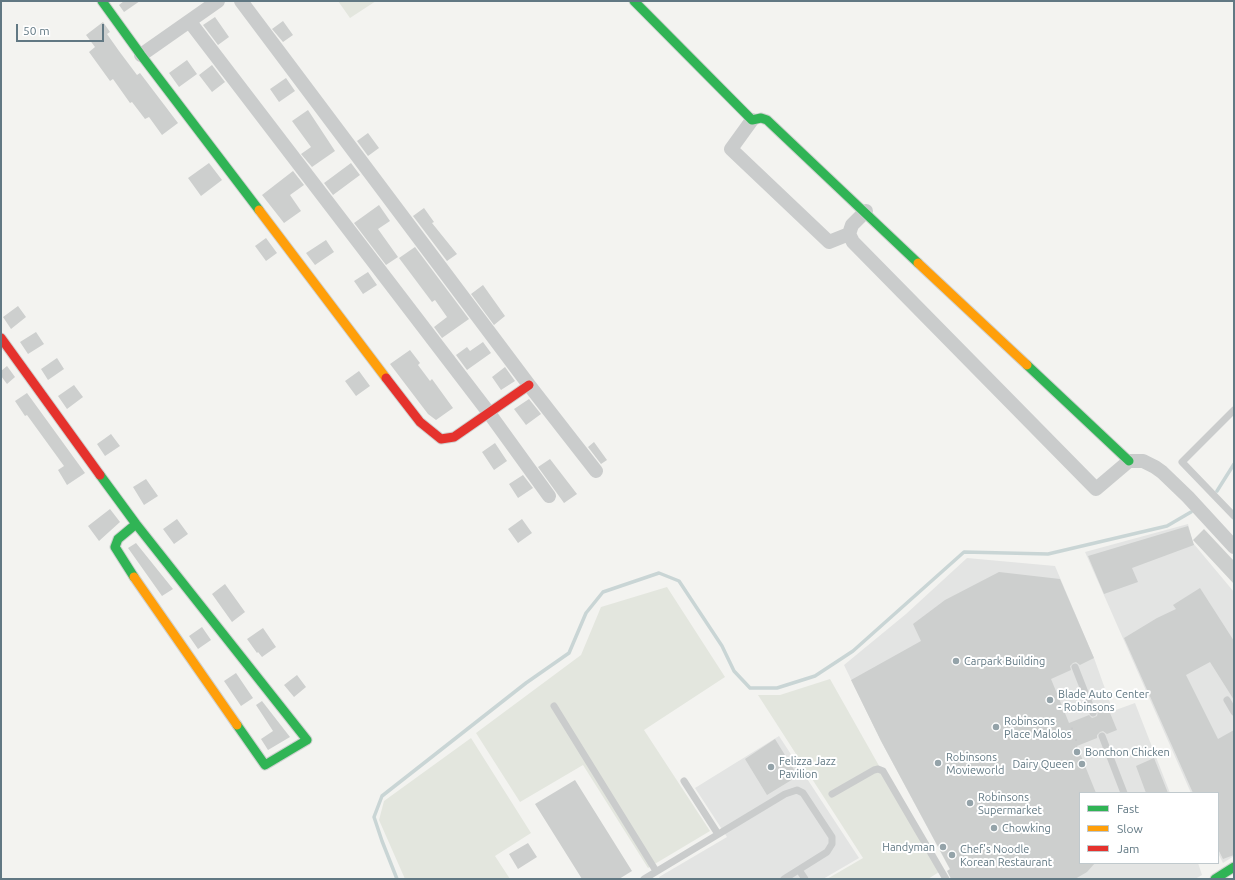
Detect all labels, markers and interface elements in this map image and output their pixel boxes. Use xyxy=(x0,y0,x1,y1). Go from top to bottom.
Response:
scale bar xyxy=(18,16,106,42)
text: 50 m xyxy=(23,24,50,37)
place label: Carpark Building xyxy=(964,654,1045,668)
marker: Carpark Building xyxy=(951,656,961,666)
place label: Blade Auto Center - Robinsons xyxy=(1058,687,1149,713)
marker: Blade Auto Center - Robinsons xyxy=(1045,695,1055,705)
place label: Robinsons Place Malolos xyxy=(1004,714,1071,740)
marker: Robinsons Place Malolos xyxy=(991,722,1001,732)
place label: Bonchon Chicken xyxy=(1085,745,1170,759)
marker: Bonchon Chicken xyxy=(1072,747,1082,757)
place label: Robinsons Movieworld xyxy=(946,750,1005,776)
place label: Felizza Jazz Pavilion xyxy=(779,754,836,780)
place label: Dairy Queen xyxy=(1012,757,1074,771)
marker: Robinsons Movieworld xyxy=(933,758,943,768)
marker: Dairy Queen xyxy=(1077,759,1087,769)
marker: Felizza Jazz Pavilion xyxy=(766,762,776,772)
place label: Robinsons Supermarket xyxy=(978,790,1042,816)
legend xyxy=(1079,792,1219,864)
marker: Robinsons Supermarket xyxy=(965,798,975,808)
text: Fast xyxy=(1117,802,1139,815)
place label: Chowking xyxy=(1002,821,1051,835)
text: Slow xyxy=(1117,822,1143,835)
marker: Chowking xyxy=(989,823,999,833)
place label: Handyman xyxy=(882,840,935,854)
marker: Handyman xyxy=(938,842,948,852)
place label: Chef's Noodle Korean Restaurant xyxy=(960,842,1052,868)
text: Jam xyxy=(1117,842,1139,855)
marker: Chef's Noodle Korean Restaurant xyxy=(947,850,957,860)

